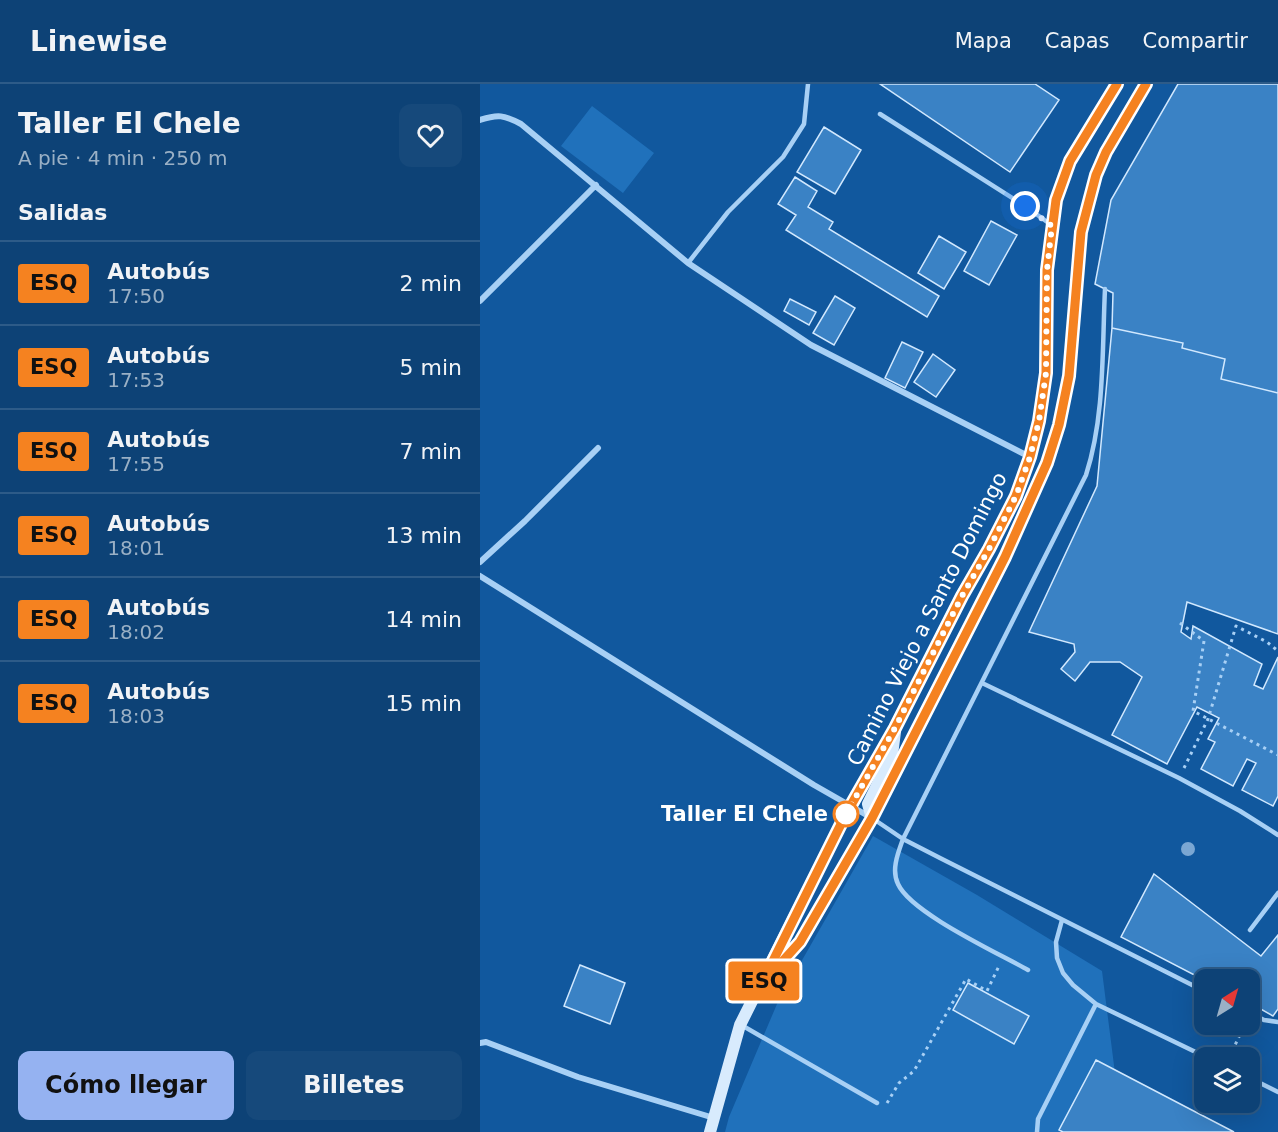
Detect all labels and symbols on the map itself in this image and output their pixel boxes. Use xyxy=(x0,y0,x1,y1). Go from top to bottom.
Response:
your location xyxy=(1010,191,1040,221)
street label: Camino Viejo a Santo Domingo xyxy=(842,468,1012,770)
marker: Taller El Chele xyxy=(833,801,859,827)
place label: Taller El Chele xyxy=(661,802,828,826)
line badge: ESQ xyxy=(730,962,798,1000)
north arrow xyxy=(1194,969,1260,1035)

